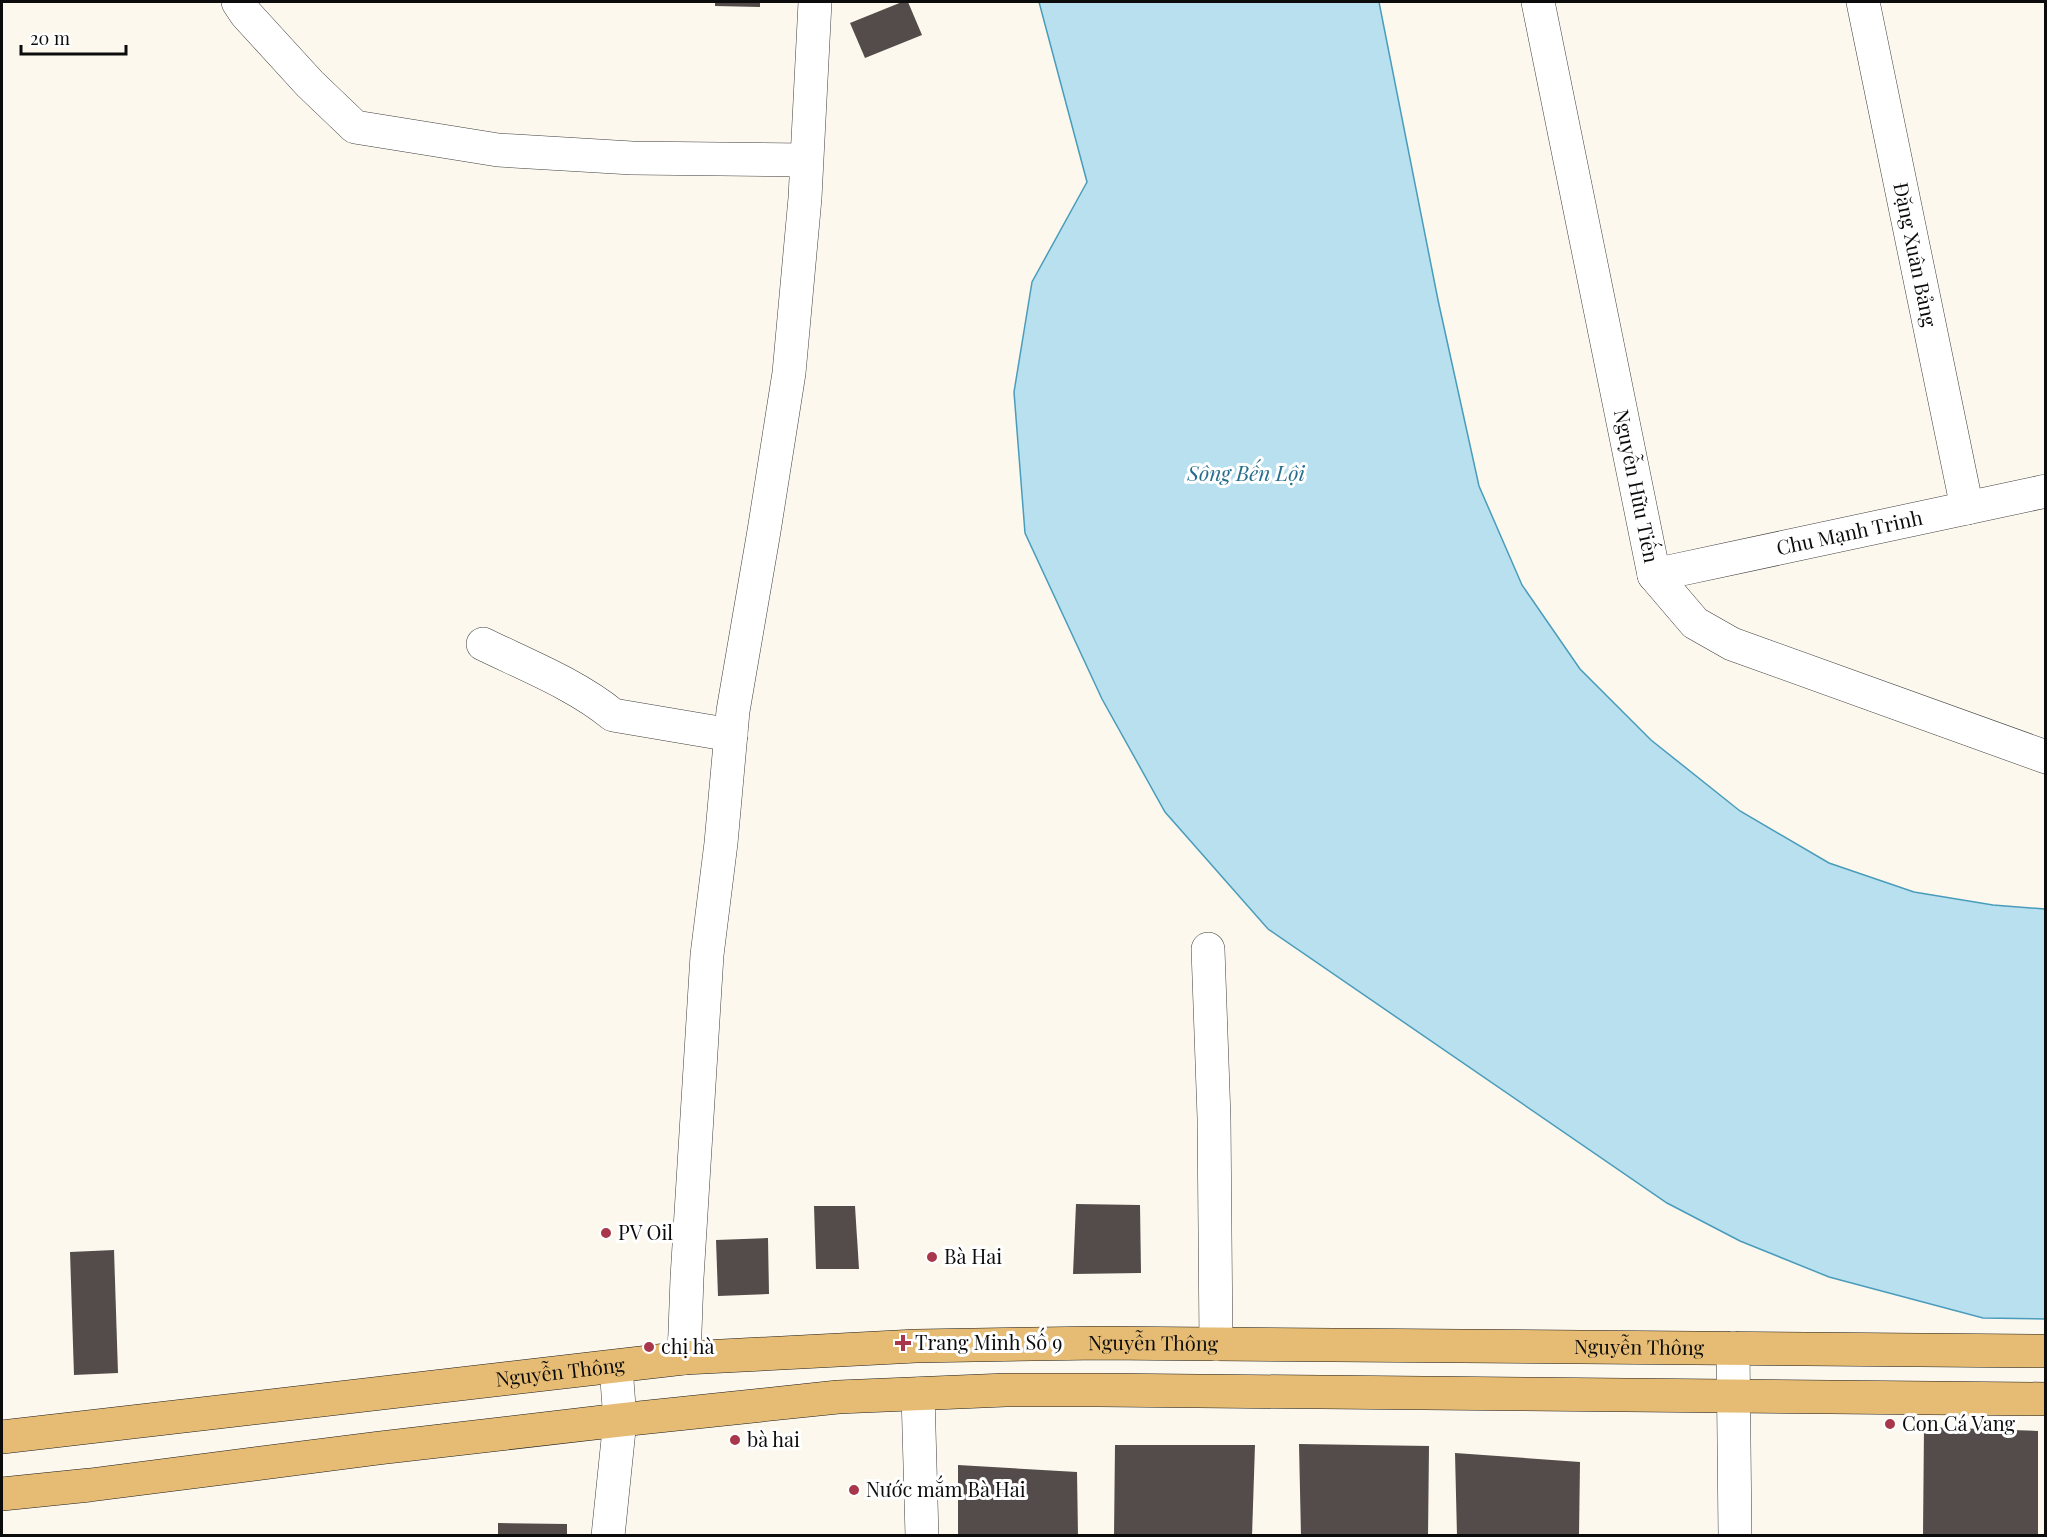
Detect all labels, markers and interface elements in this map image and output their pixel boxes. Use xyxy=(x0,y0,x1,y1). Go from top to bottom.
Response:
scale bar xyxy=(21,18,126,56)
text: 20 m xyxy=(30,26,70,50)
street label: Đặng Xuân Bảng xyxy=(1888,180,1945,330)
street label: Nguyễn Hữu Tiến xyxy=(1609,407,1666,565)
water label: Sông Bến Lội xyxy=(1186,458,1305,486)
street label: Chu Mạnh Trinh xyxy=(1774,503,1925,560)
place label: PV Oil xyxy=(618,1218,673,1245)
marker: PV Oil xyxy=(599,1226,613,1240)
place label: Bà Hai xyxy=(944,1242,1002,1269)
marker: Bà Hai xyxy=(925,1250,939,1264)
place label: Trang Minh Số 9 xyxy=(915,1327,1062,1355)
street label: Nguyễn Thông xyxy=(1088,1328,1219,1356)
place label: chị hà xyxy=(661,1332,714,1359)
street label: Nguyễn Thông xyxy=(1574,1332,1705,1360)
marker: Trang Minh Số 9 xyxy=(896,1336,910,1350)
marker: chị hà xyxy=(642,1340,656,1354)
street label: Nguyễn Thông xyxy=(494,1350,627,1392)
place label: Con Cá Vang xyxy=(1902,1409,2015,1436)
marker: Con Cá Vang xyxy=(1883,1417,1897,1431)
place label: bà hai xyxy=(747,1425,800,1452)
marker: bà hai xyxy=(728,1433,742,1447)
place label: Nước mắm Bà Hai xyxy=(866,1475,1026,1502)
marker: Nước mắm Bà Hai xyxy=(847,1483,861,1497)

